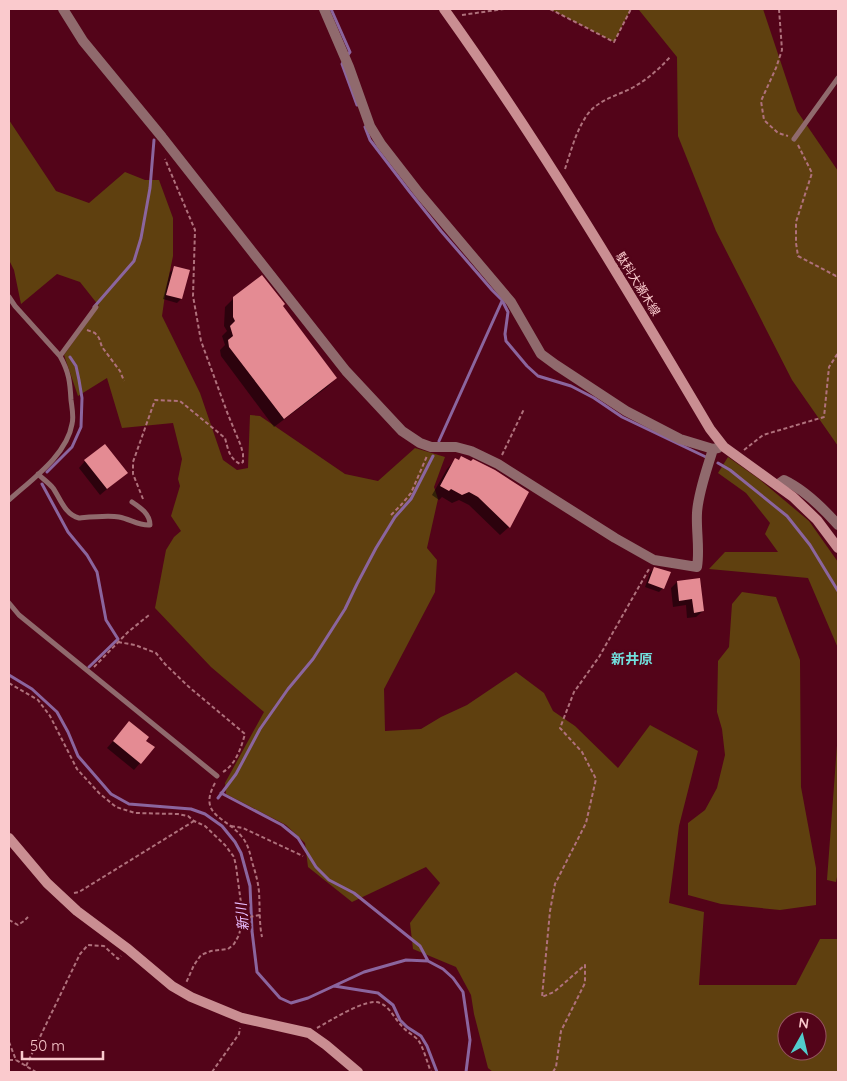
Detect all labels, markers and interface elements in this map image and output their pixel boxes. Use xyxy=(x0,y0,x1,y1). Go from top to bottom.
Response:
street label: 駄科大瀬木線 xyxy=(613,249,664,318)
district label: 新井原 xyxy=(611,650,653,668)
water label: 新川 xyxy=(232,900,252,932)
north arrow xyxy=(777,1011,827,1061)
text: N xyxy=(797,1013,810,1033)
scale bar xyxy=(22,1028,104,1060)
text: 50 m xyxy=(30,1036,65,1055)

